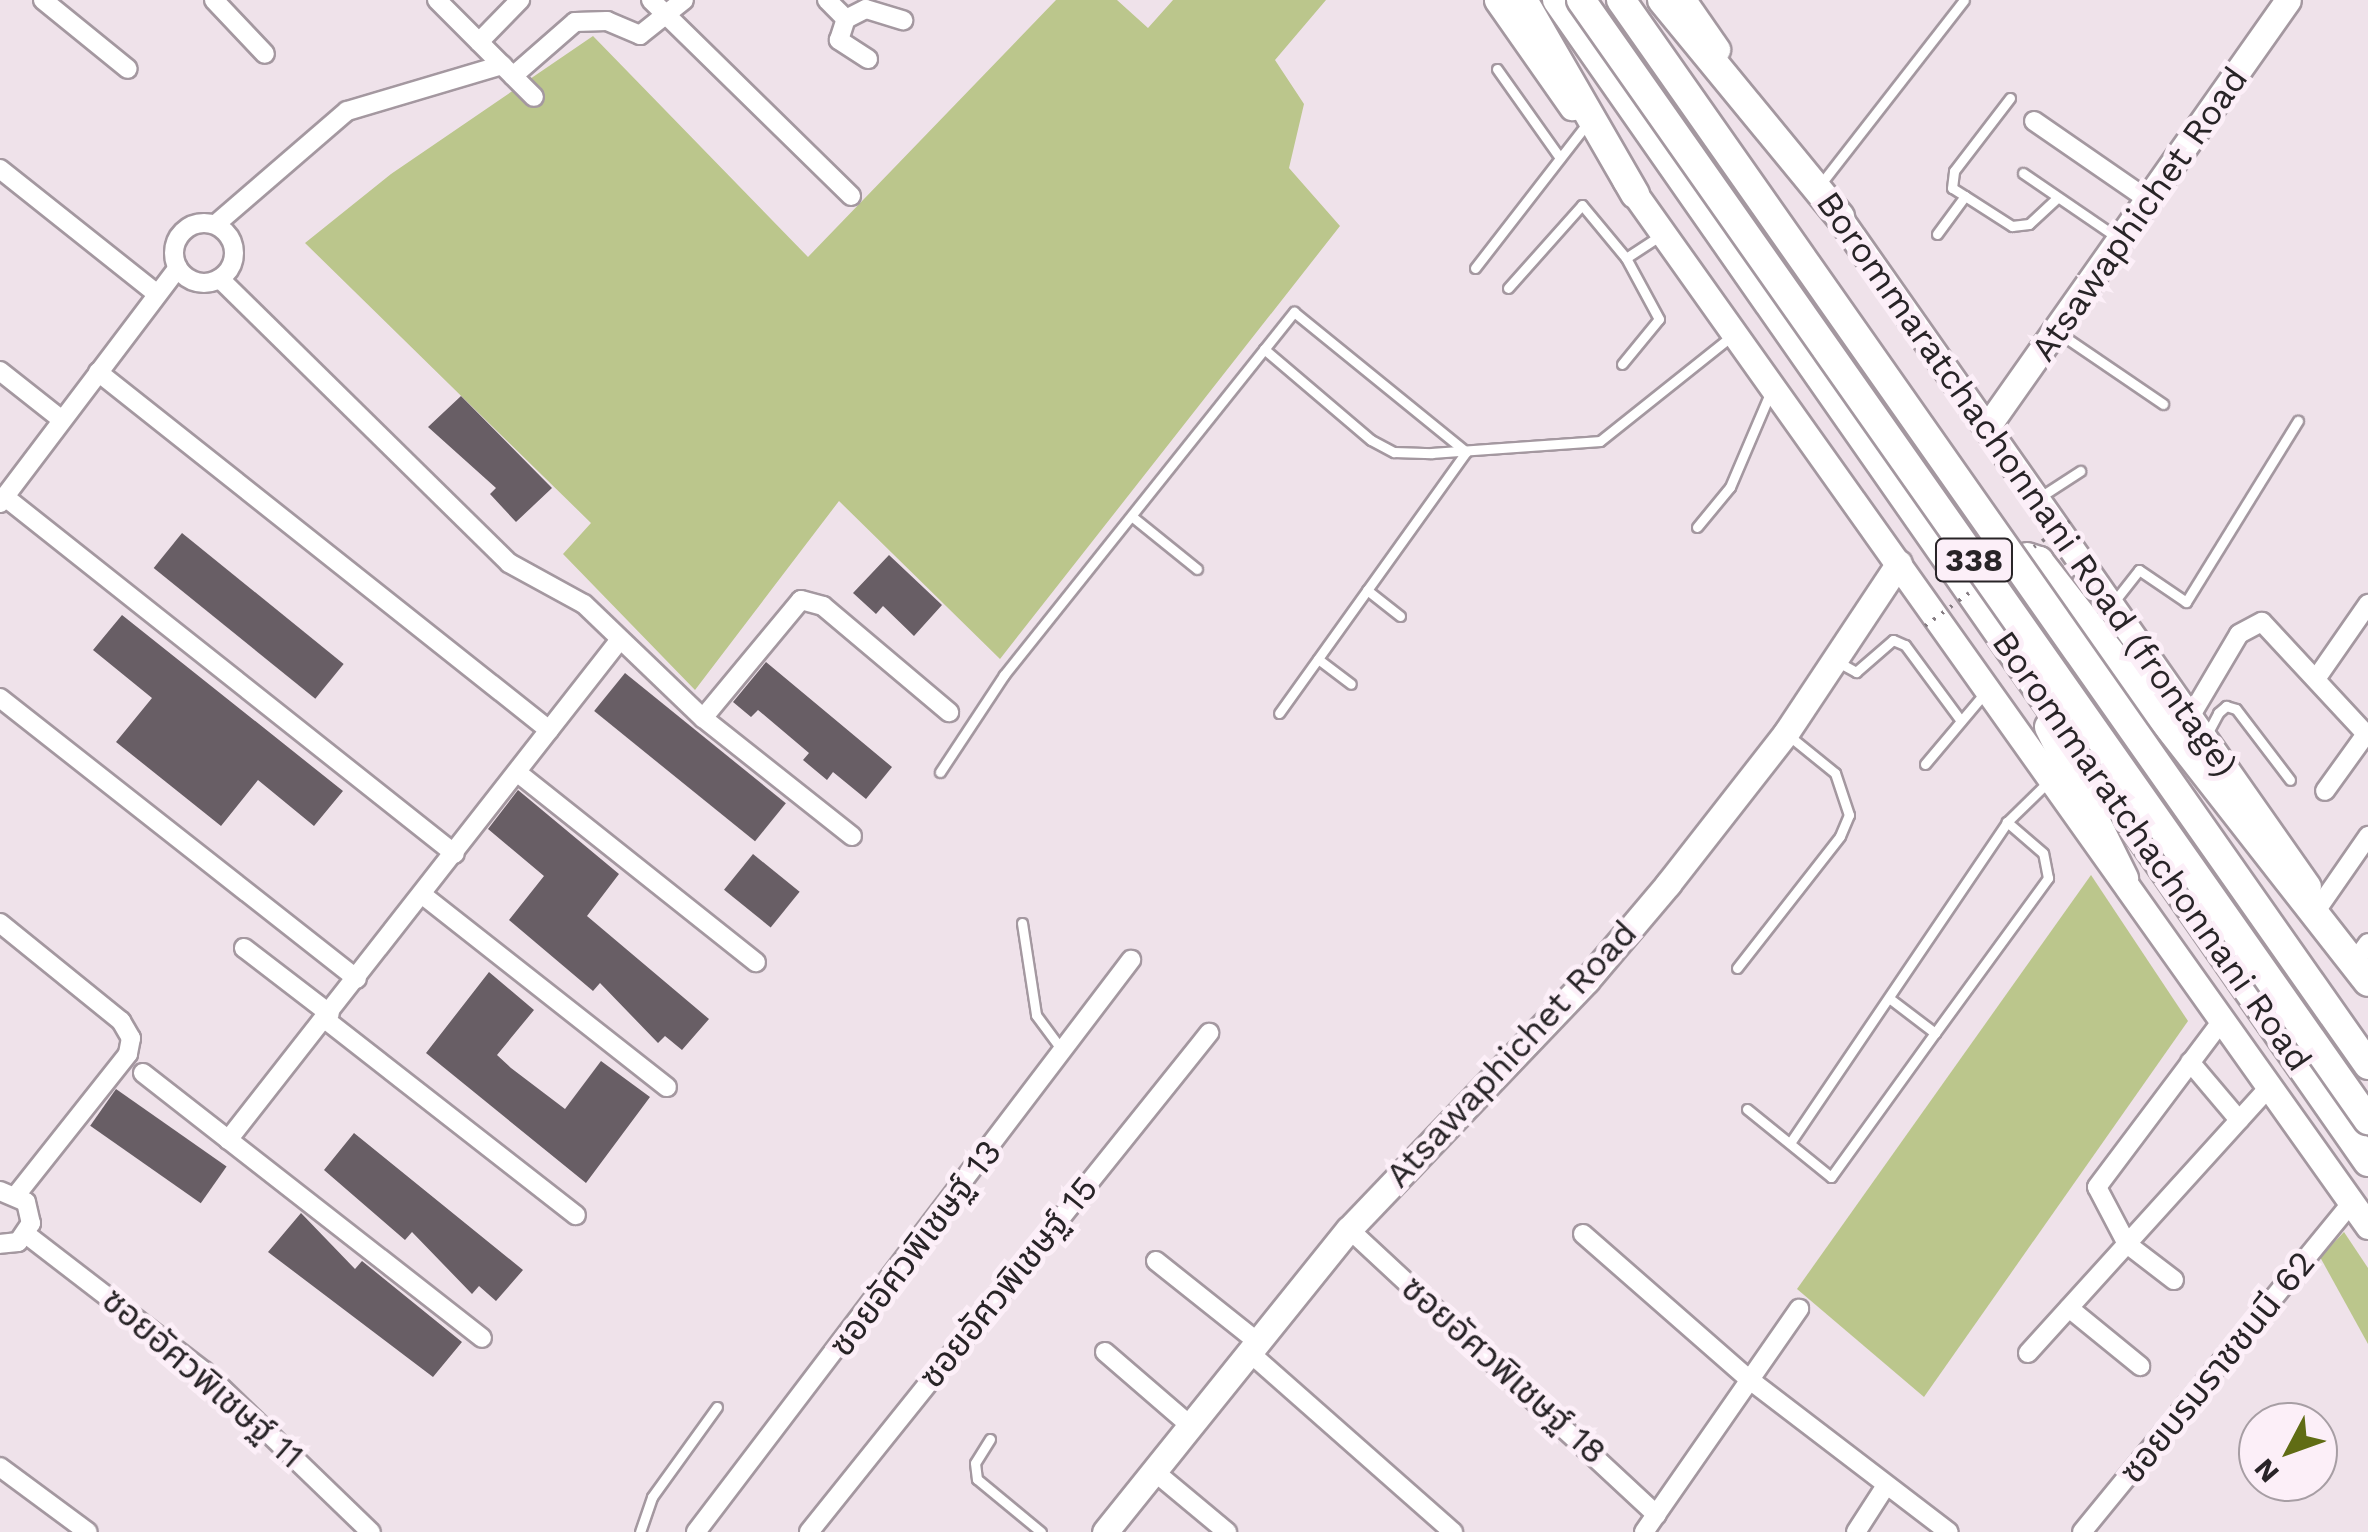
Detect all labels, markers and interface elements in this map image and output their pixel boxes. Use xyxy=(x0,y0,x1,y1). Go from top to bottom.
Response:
street label: Atsawaphichet Road xyxy=(2022,59,2256,369)
street label: Borommaratchachonnani Road (frontage) xyxy=(1808,183,2246,785)
road number: 338 xyxy=(1934,533,2014,587)
street label: Borommaratchachonnani Road xyxy=(1984,623,2320,1079)
street label: Atsawaphichet Road xyxy=(1377,912,1645,1196)
street label: ซอยอัศวพิเชษฐ์ 13 xyxy=(820,1131,1010,1365)
street label: ซอยอัศวพิเชษฐ์ 15 xyxy=(910,1168,1106,1396)
street label: ซอยบรมราชชนนี 62 xyxy=(2111,1243,2323,1491)
street label: ซอยอัศวพิเชษฐ์ 18 xyxy=(1393,1267,1615,1473)
street label: ซอยอัศวพิเชษฐ์ 11 xyxy=(93,1279,313,1477)
north arrow xyxy=(2238,1402,2338,1502)
text: N xyxy=(2247,1452,2286,1489)

